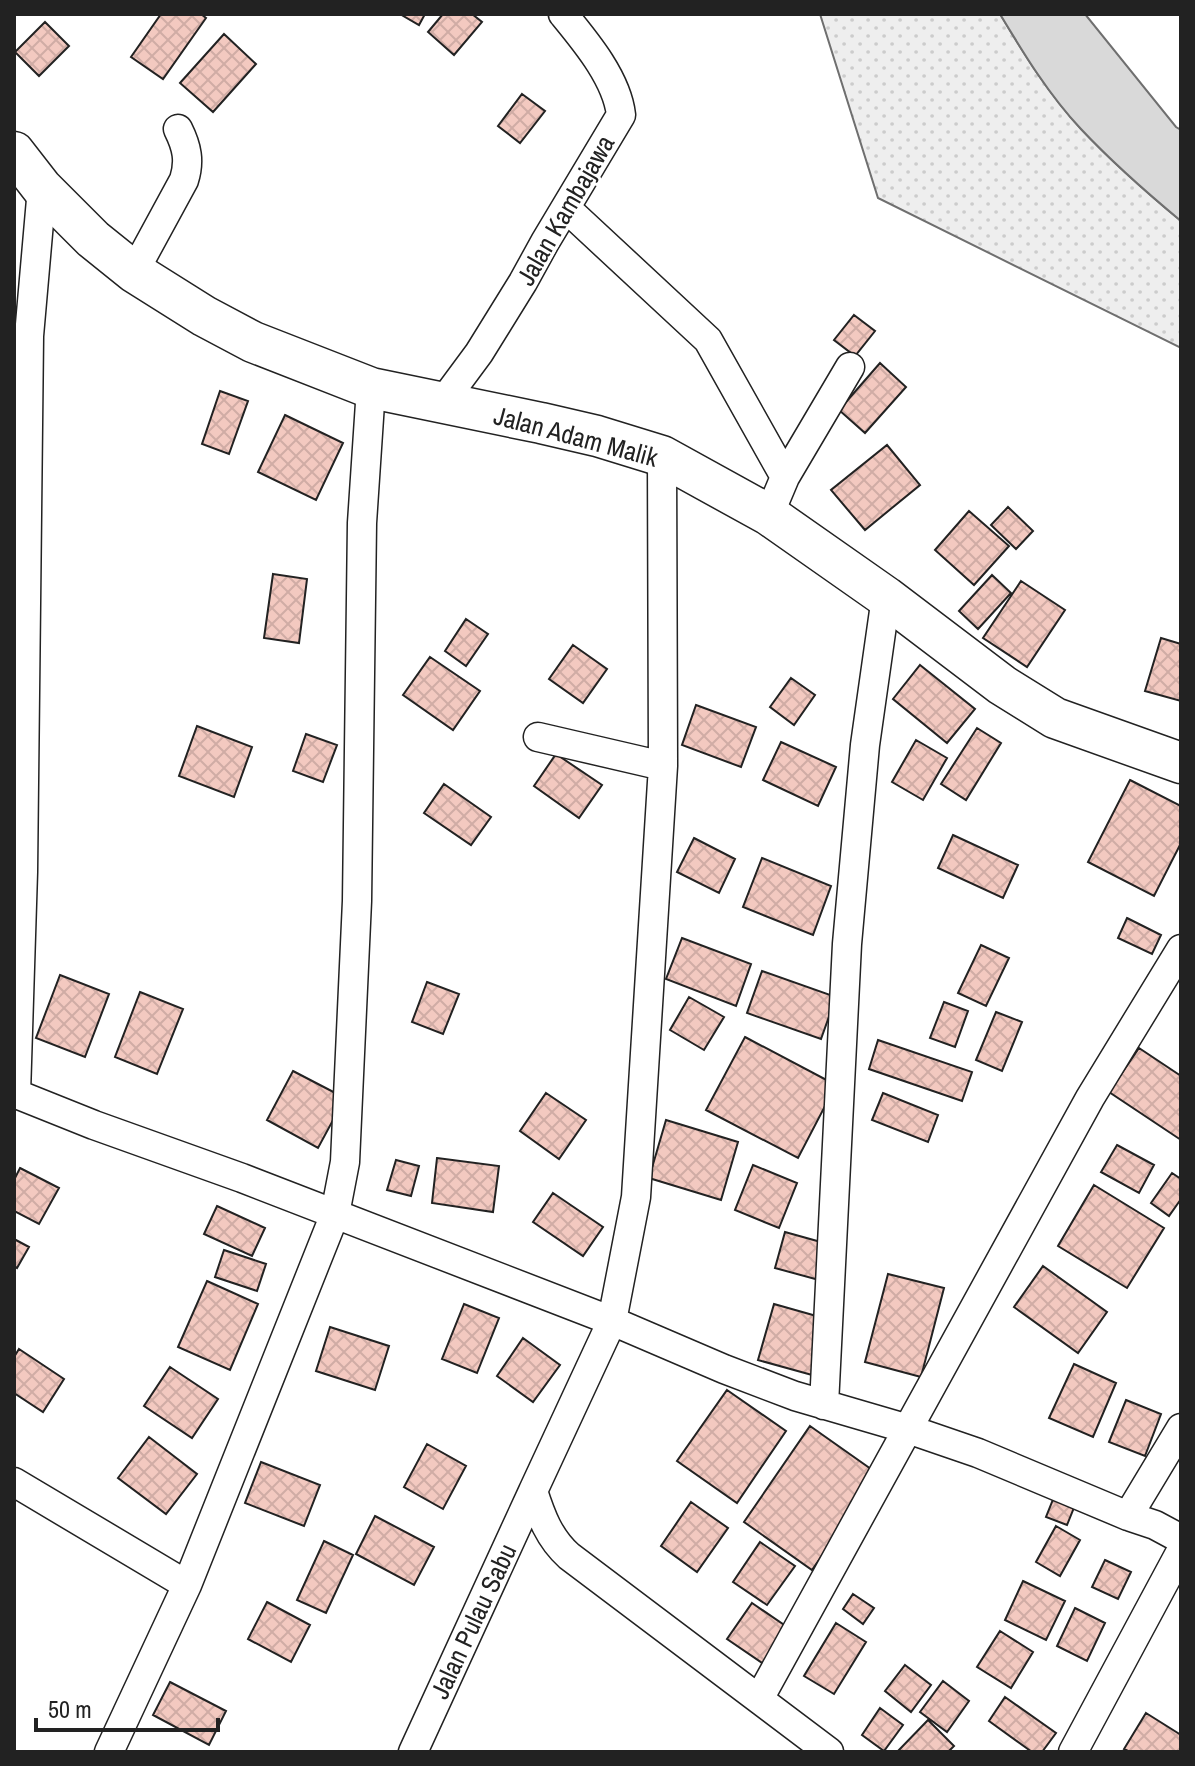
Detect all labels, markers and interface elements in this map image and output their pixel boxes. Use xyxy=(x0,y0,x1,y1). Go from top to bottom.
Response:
street label: Jalan Kambajawa xyxy=(508,128,622,292)
street label: Jalan Adam Malik xyxy=(490,397,662,475)
street label: Jalan Pulau Sabu xyxy=(422,1538,524,1704)
scale bar xyxy=(36,1682,218,1732)
text: 50 m xyxy=(48,1693,92,1725)

